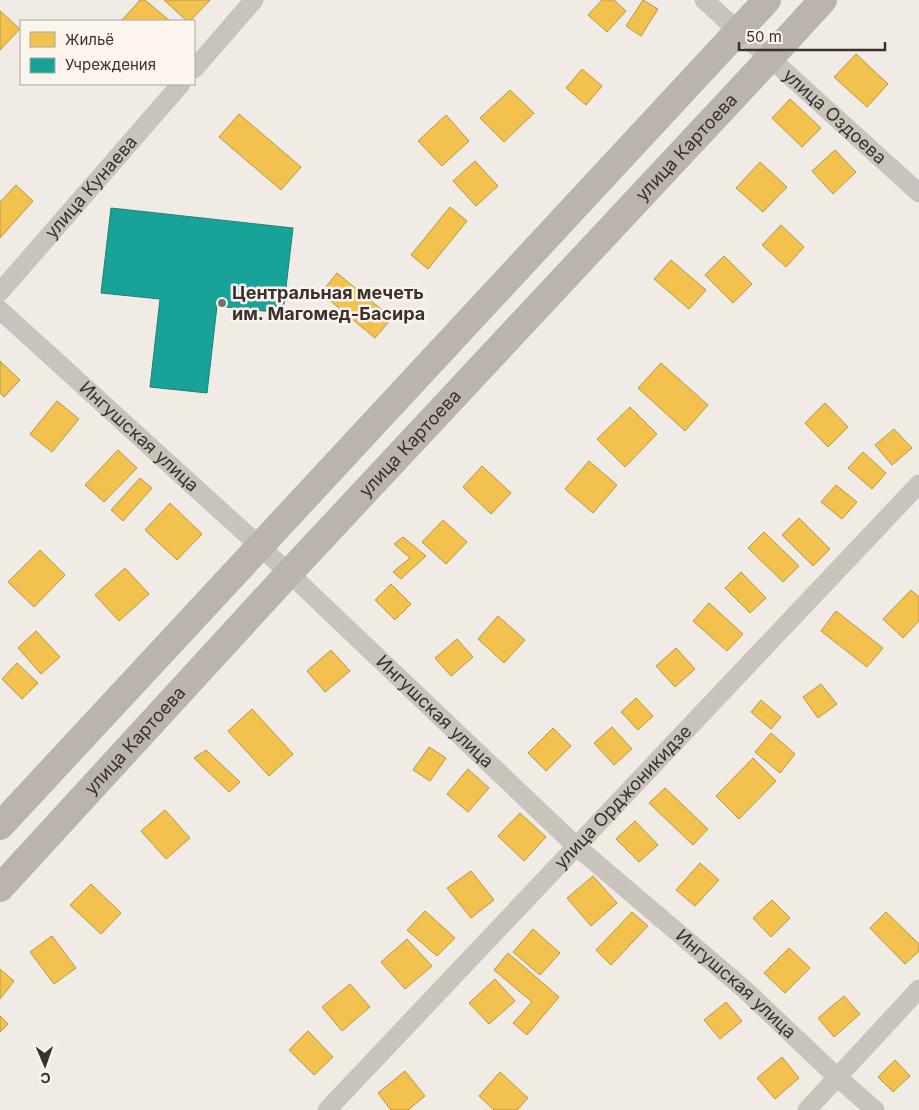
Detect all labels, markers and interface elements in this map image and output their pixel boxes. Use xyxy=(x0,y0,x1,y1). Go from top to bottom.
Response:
legend xyxy=(20,20,195,85)
scale bar xyxy=(739,20,885,52)
text: 50 m xyxy=(746,27,782,46)
text: Жильё xyxy=(65,30,114,49)
text: Учреждения xyxy=(65,55,156,74)
street label: улица Оздоева xyxy=(779,64,891,168)
street label: улица Картоева xyxy=(631,89,741,205)
street label: улица Кунаева xyxy=(41,131,141,242)
place label: Центральная мечеть им. Магомед-Басира xyxy=(232,282,425,324)
marker: Центральная мечеть им. Магомед-Басира xyxy=(216,297,228,309)
street label: Ингушская улица xyxy=(75,377,203,496)
street label: улица Картоева xyxy=(355,385,465,501)
street label: Ингушская улица xyxy=(372,651,498,772)
street label: улица Картоева xyxy=(80,682,190,799)
street label: улица Орджоникидзе xyxy=(550,720,696,873)
street label: Ингушская улица xyxy=(672,925,801,1043)
north arrow xyxy=(20,1040,70,1090)
text: С xyxy=(40,1070,51,1087)

